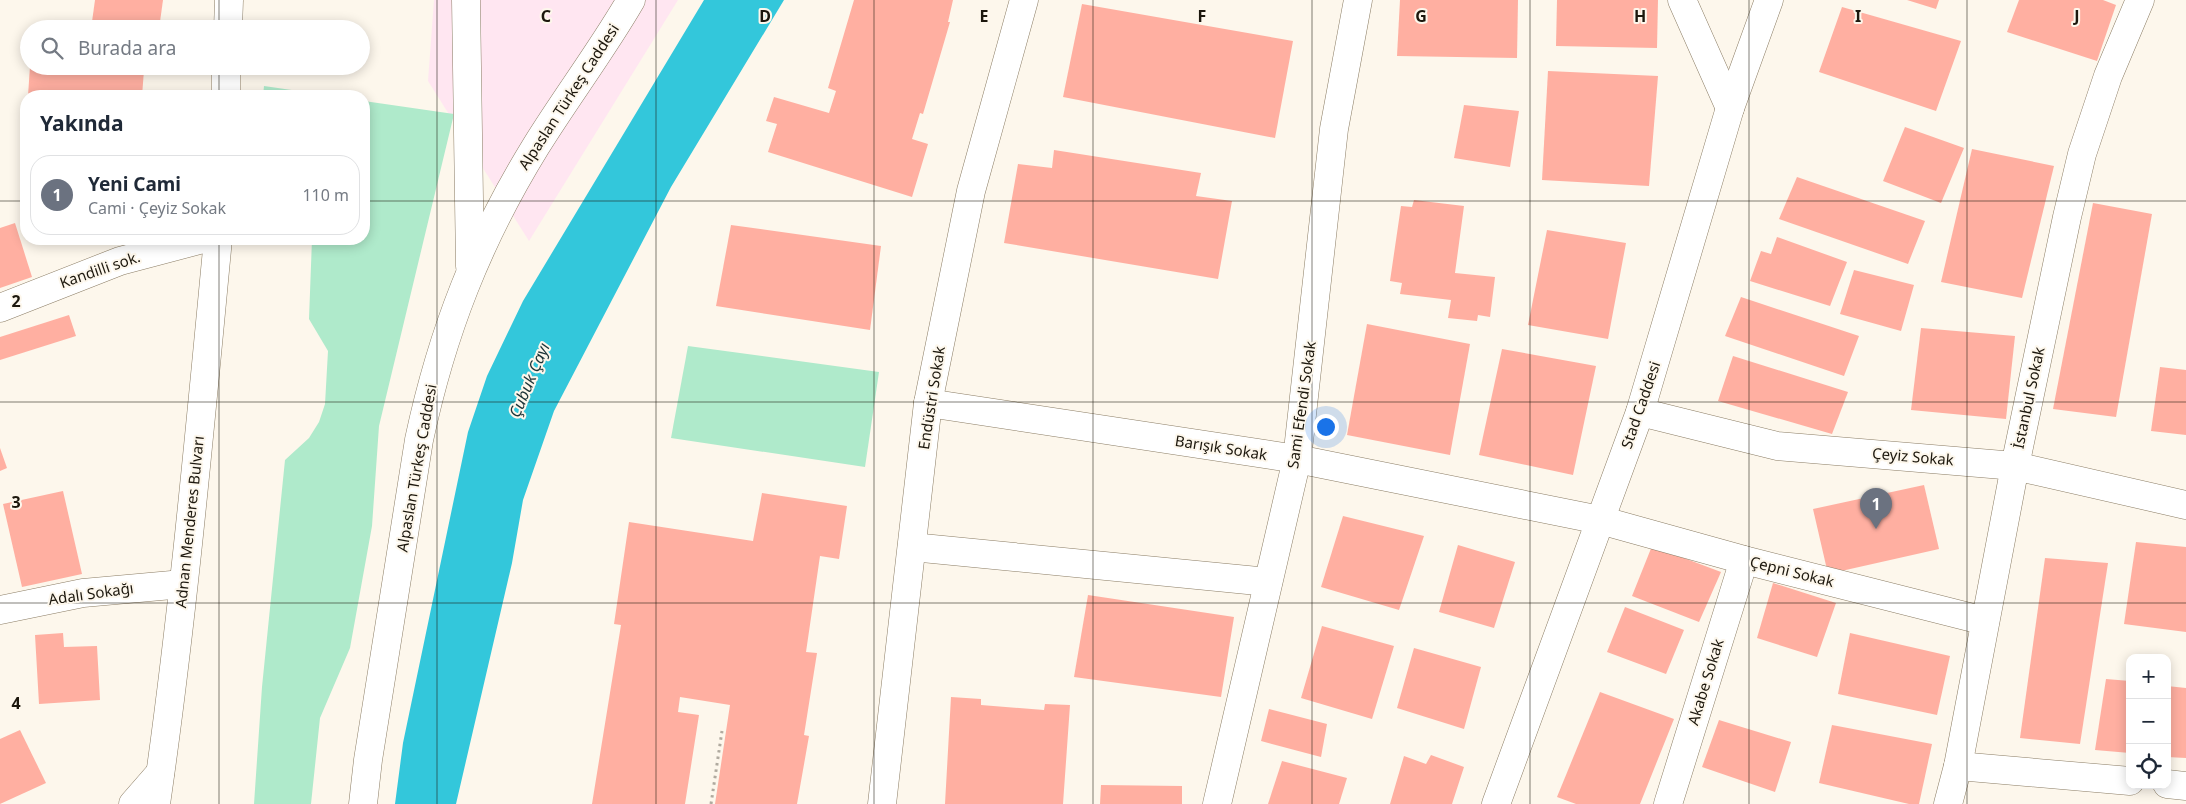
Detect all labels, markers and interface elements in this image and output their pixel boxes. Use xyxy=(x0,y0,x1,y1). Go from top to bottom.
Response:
text: C xyxy=(541,5,551,27)
text: D xyxy=(759,5,771,27)
text: E xyxy=(980,5,989,27)
text: F xyxy=(1198,5,1206,27)
text: G xyxy=(1415,5,1427,27)
text: H xyxy=(1634,5,1646,27)
text: I xyxy=(1855,5,1861,27)
text: J xyxy=(2072,5,2080,27)
search box xyxy=(20,20,370,75)
street label: Alpaslan Türkeş Caddesi xyxy=(513,20,623,173)
icon: search xyxy=(38,34,66,62)
text: Burada ara xyxy=(78,35,176,61)
text: Yakında xyxy=(40,109,123,137)
text: Yeni Cami xyxy=(88,171,181,197)
text: 1 xyxy=(52,184,62,206)
text: 110 m xyxy=(302,184,349,206)
text: Cami · Çeyiz Sokak xyxy=(88,197,226,219)
street label: Kandilli sok. xyxy=(57,246,143,292)
text: 2 xyxy=(11,290,21,312)
water label: Çubuk Çayı xyxy=(503,339,555,421)
street label: Sami Efendi Sokak xyxy=(1282,340,1320,470)
street label: Endüstri Sokak xyxy=(913,345,949,451)
street label: İstanbul Sokak xyxy=(2007,345,2049,450)
street label: Stad Caddesi xyxy=(1616,358,1664,451)
street label: Alpaslan Türkeş Caddesi xyxy=(391,382,441,553)
your location xyxy=(1313,414,1339,440)
street label: Barışık Sokak xyxy=(1174,430,1269,464)
street label: Adnan Menderes Bulvarı xyxy=(170,435,208,609)
street label: Çeyiz Sokak xyxy=(1871,442,1955,470)
pin: 1 xyxy=(1860,488,1892,529)
text: 3 xyxy=(11,491,21,513)
street label: Çepni Sokak xyxy=(1748,551,1836,591)
street label: Adalı Sokağı xyxy=(47,577,135,609)
street label: Akabe Sokak xyxy=(1682,636,1728,727)
map controls xyxy=(2126,654,2171,789)
button: + xyxy=(2126,654,2171,699)
text: 4 xyxy=(11,692,21,714)
button: − xyxy=(2126,699,2171,744)
button: locate xyxy=(2126,744,2171,789)

